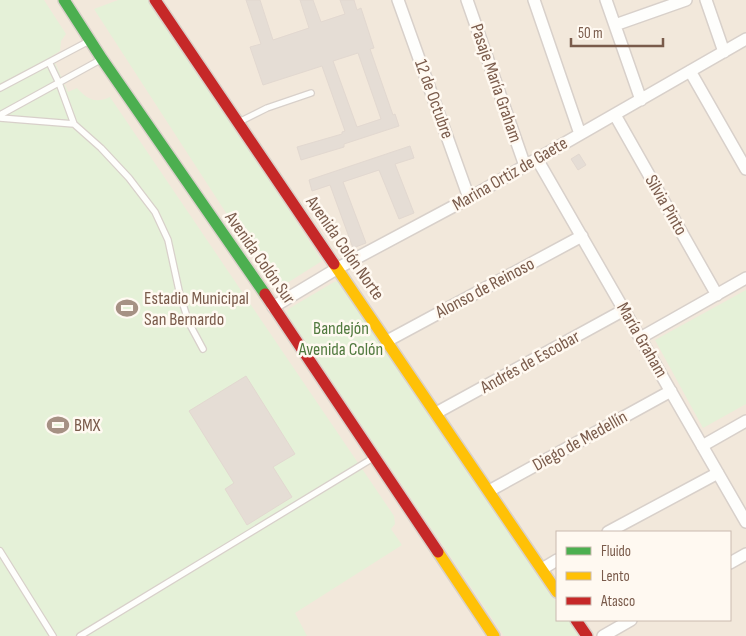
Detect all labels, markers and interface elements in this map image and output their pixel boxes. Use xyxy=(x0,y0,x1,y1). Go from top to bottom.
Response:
scale bar xyxy=(571,15,664,47)
street label: Pasaje María Graham xyxy=(466,21,526,145)
text: 50 m xyxy=(578,24,603,43)
street label: 12 de Octubre xyxy=(410,56,458,142)
street label: Marina Ortiz de Gaete xyxy=(449,133,571,215)
street label: Silvia Pinto xyxy=(640,171,692,239)
street label: Avenida Colón Norte xyxy=(301,191,389,304)
street label: Avenida Colón Sur xyxy=(220,207,299,308)
street label: Alonso de Reinoso xyxy=(431,253,538,323)
place label: Estadio Municipal San Bernardo xyxy=(144,288,249,330)
sports icon: Estadio Municipal San Bernardo xyxy=(114,295,140,321)
street label: María Graham xyxy=(612,299,672,381)
park label: Bandejón Avenida Colón xyxy=(298,318,383,360)
street label: Andrés de Escobar xyxy=(476,326,583,398)
street label: Diego de Medellín xyxy=(529,406,631,476)
sports icon: BMX xyxy=(45,412,71,438)
place label: BMX xyxy=(74,415,101,436)
legend xyxy=(556,531,731,621)
text: Fluido xyxy=(601,542,631,561)
text: Lento xyxy=(601,567,630,586)
text: Atasco xyxy=(600,592,635,611)

